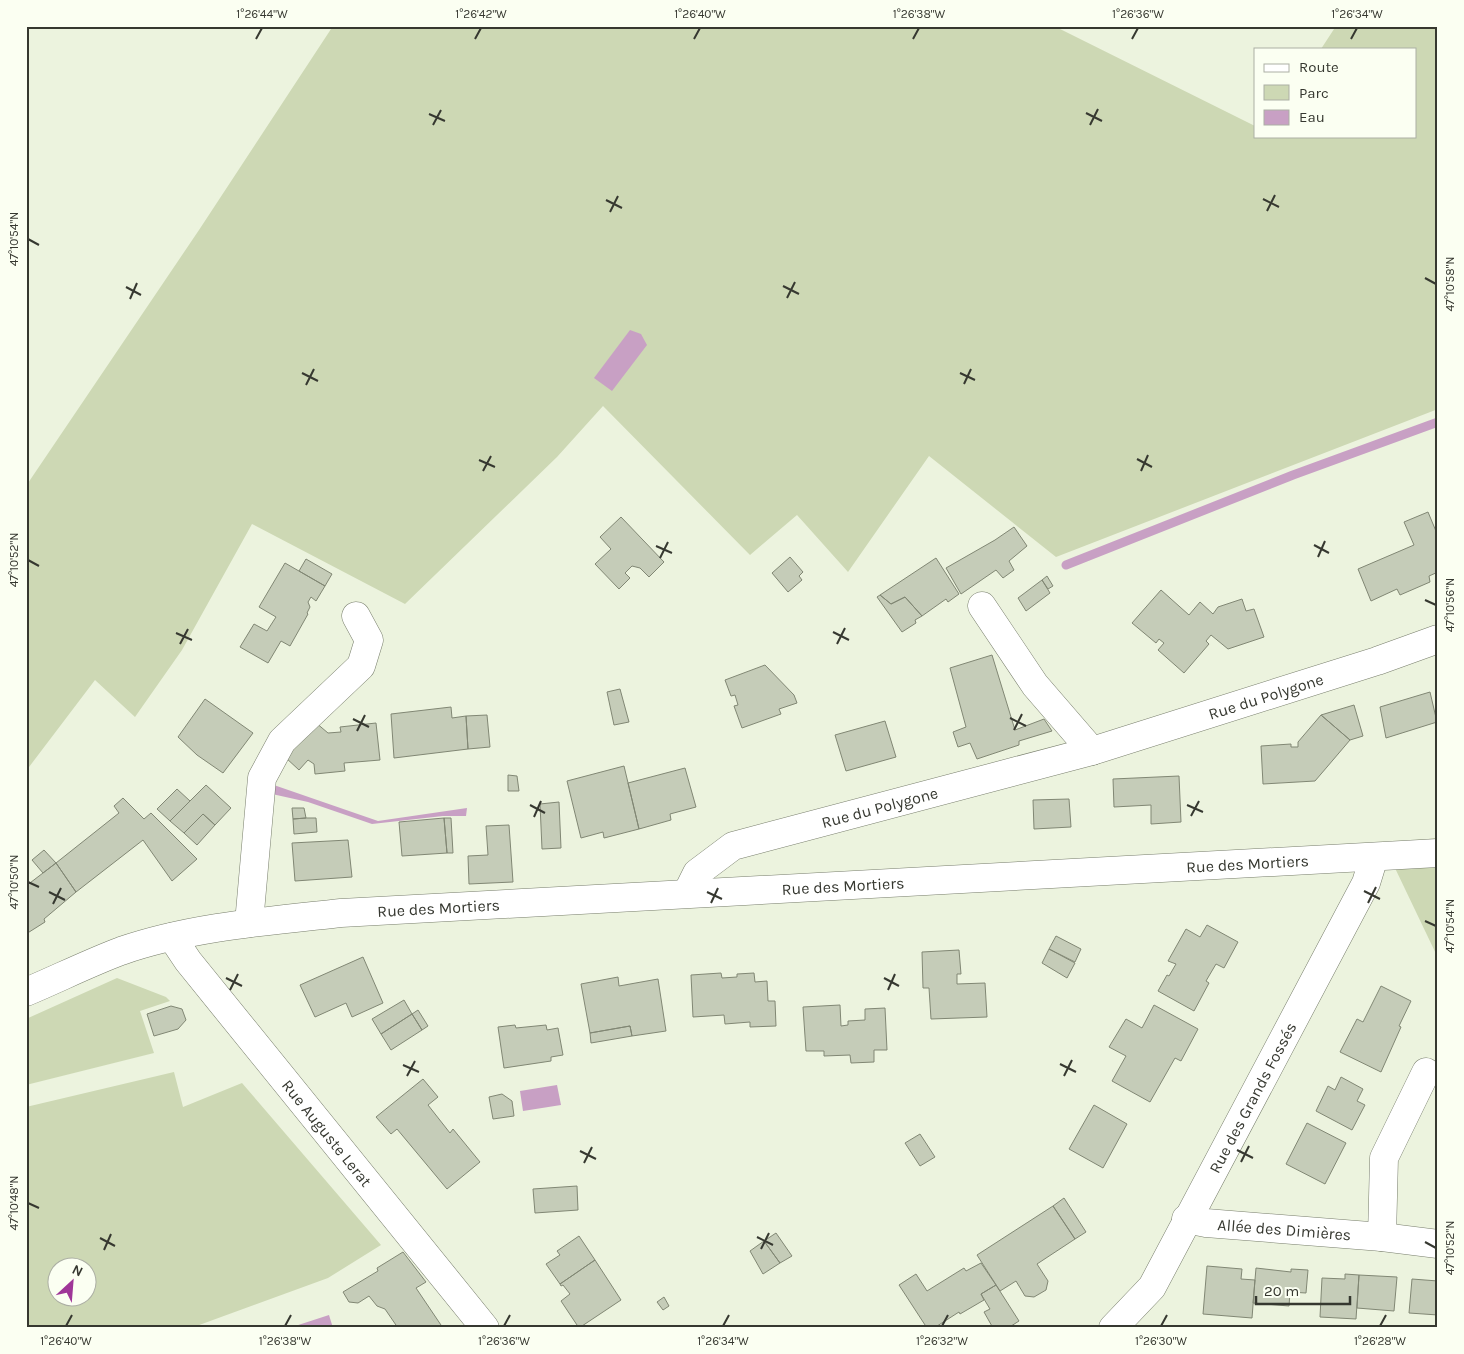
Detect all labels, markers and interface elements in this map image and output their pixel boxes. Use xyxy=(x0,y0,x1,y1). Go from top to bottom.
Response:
text: 1°26'44"W xyxy=(236,7,288,21)
text: 1°26'42"W xyxy=(455,7,507,21)
text: 1°26'40"W xyxy=(674,7,726,21)
text: 1°26'38"W xyxy=(893,7,945,21)
text: 1°26'36"W xyxy=(1112,7,1164,21)
text: 1°26'34"W xyxy=(1331,7,1383,21)
legend xyxy=(1254,48,1416,138)
text: Route xyxy=(1299,58,1339,76)
text: Parc xyxy=(1299,84,1329,102)
text: Eau xyxy=(1299,108,1325,126)
text: 47°10'54"N xyxy=(7,212,21,266)
text: 47°10'58"N xyxy=(1443,256,1457,312)
text: 47°10'52"N xyxy=(7,533,21,587)
text: 47°10'56"N xyxy=(1443,578,1457,632)
street label: Rue du Polygone xyxy=(1206,670,1326,724)
street label: Rue du Polygone xyxy=(819,783,940,832)
street label: Rue des Mortiers xyxy=(1186,851,1309,877)
text: 47°10'50"N xyxy=(7,855,21,909)
street label: Rue des Mortiers xyxy=(781,873,905,899)
street label: Rue des Mortiers xyxy=(377,895,500,921)
text: 47°10'54"N xyxy=(1443,899,1457,953)
street label: Rue des Grands Fossés xyxy=(1205,1019,1301,1176)
street label: Rue Auguste Lerat xyxy=(278,1076,376,1191)
text: 47°10'48"N xyxy=(7,1175,21,1231)
street label: Allée des Dimières xyxy=(1217,1215,1352,1245)
text: 47°10'52"N xyxy=(1443,1221,1457,1275)
north arrow xyxy=(48,1256,98,1306)
text: N xyxy=(69,1261,86,1281)
scale bar xyxy=(1256,1274,1350,1306)
text: 20 m xyxy=(1264,1282,1299,1300)
text: 1°26'40"W xyxy=(40,1334,92,1348)
text: 1°26'38"W xyxy=(259,1334,311,1348)
text: 1°26'36"W xyxy=(478,1334,530,1348)
text: 1°26'34"W xyxy=(697,1334,749,1348)
text: 1°26'32"W xyxy=(916,1334,968,1348)
text: 1°26'30"W xyxy=(1135,1334,1187,1348)
text: 1°26'28"W xyxy=(1354,1334,1406,1348)

